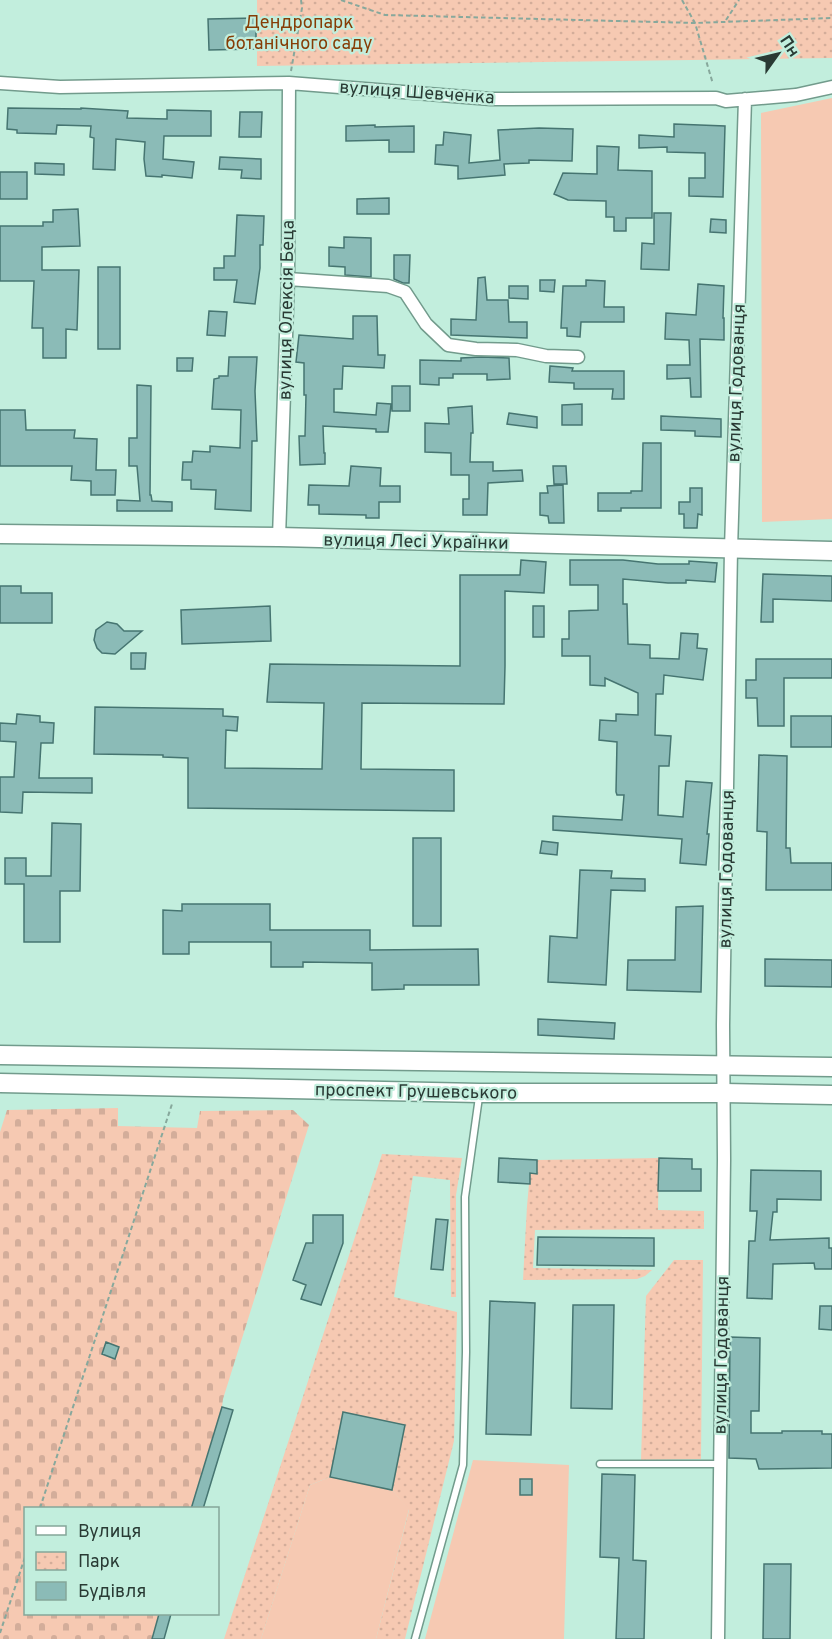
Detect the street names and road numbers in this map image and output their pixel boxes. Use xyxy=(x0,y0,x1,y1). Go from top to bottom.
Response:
street label: вулиця Шевченка xyxy=(338,77,495,110)
street label: вулиця Олексія Беца xyxy=(274,220,301,400)
street label: вулиця Годованця xyxy=(723,303,752,463)
street label: вулиця Лесі Українки xyxy=(323,529,509,556)
street label: вулиця Годованця xyxy=(715,790,740,949)
street label: проспект Грушевського xyxy=(315,1079,517,1106)
street label: вулиця Годованця xyxy=(710,1276,735,1435)

